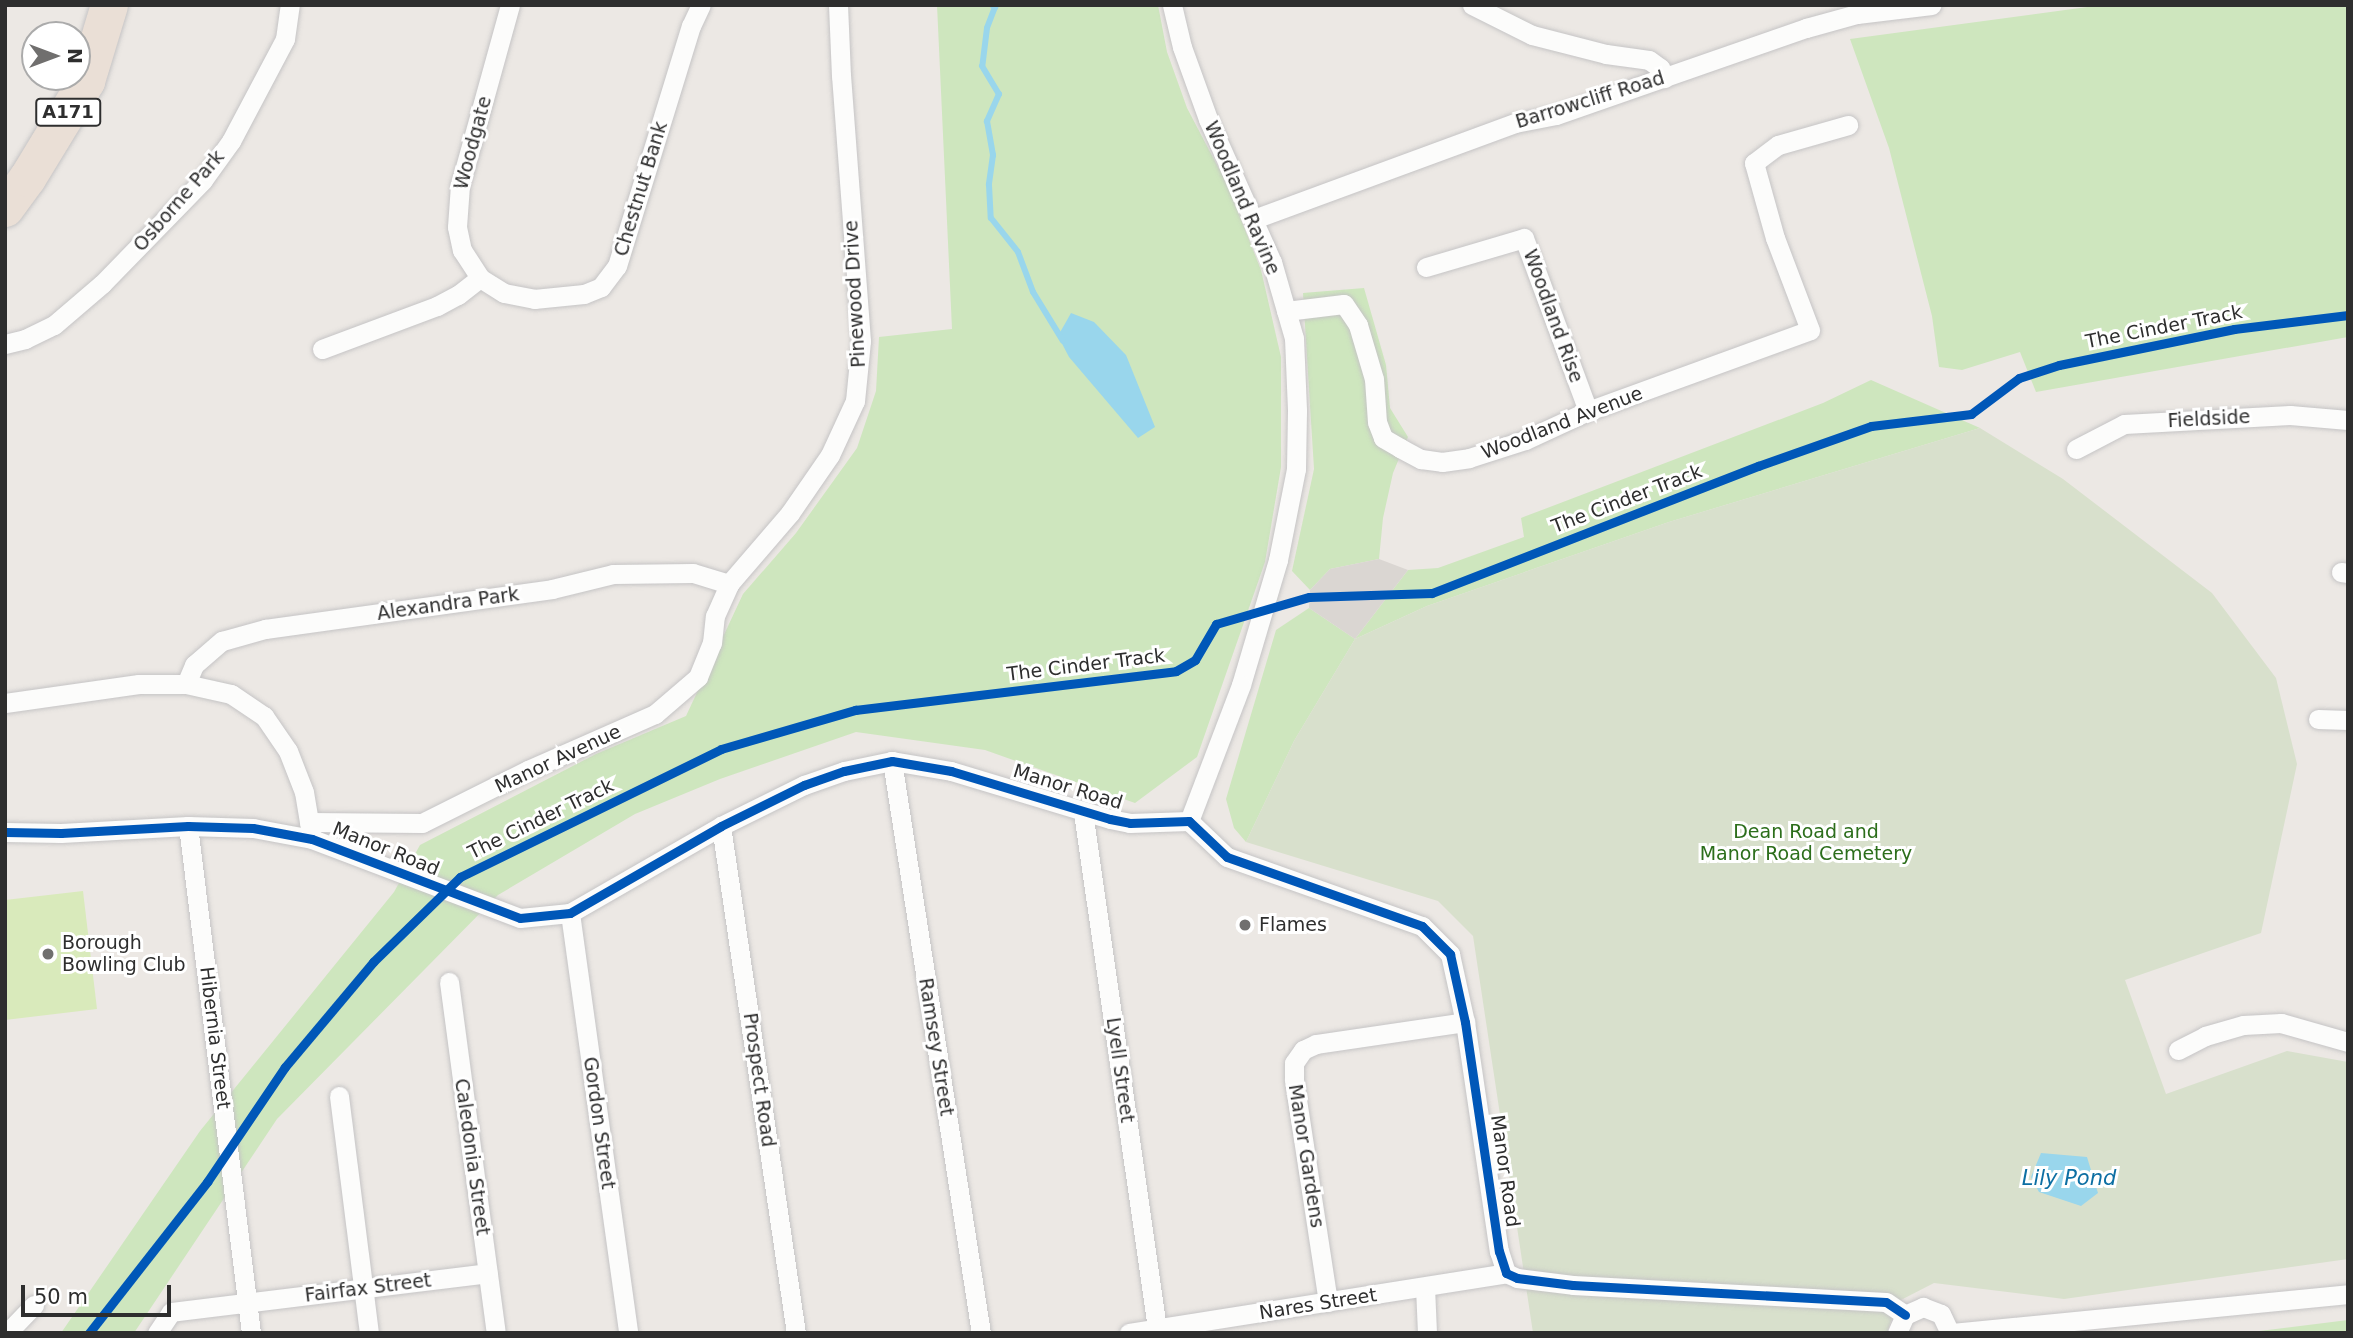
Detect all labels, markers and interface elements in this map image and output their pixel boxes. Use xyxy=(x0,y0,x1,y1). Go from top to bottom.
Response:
north arrow xyxy=(21,21,91,91)
text: N xyxy=(64,48,86,64)
street label: Barrowcliff Road xyxy=(1513,67,1667,133)
street label: Woodgate xyxy=(450,94,496,192)
road number: A171 xyxy=(35,98,101,127)
street label: Woodland Ravine xyxy=(1199,118,1285,278)
street label: Chestnut Bank xyxy=(610,119,672,259)
street label: Osborne Park xyxy=(129,146,229,256)
street label: Pinewood Drive xyxy=(840,220,870,368)
street label: Woodland Rise xyxy=(1518,246,1588,386)
street label: The Cinder Track xyxy=(2084,301,2244,353)
street label: Woodland Avenue xyxy=(1478,382,1646,464)
street label: Fieldside xyxy=(2167,405,2251,433)
street label: The Cinder Track xyxy=(1549,460,1705,538)
street label: Alexandra Park xyxy=(376,583,520,625)
street label: The Cinder Track xyxy=(1006,644,1166,686)
street label: Manor Avenue xyxy=(491,720,625,798)
street label: Manor Road xyxy=(1011,760,1125,814)
street label: The Cinder Track xyxy=(464,774,618,864)
street label: Manor Road xyxy=(329,817,443,881)
park label: Dean Road and Manor Road Cemetery xyxy=(1700,821,1912,865)
place label: Flames xyxy=(1259,914,1327,936)
marker: Flames xyxy=(1237,917,1253,933)
place label: Borough Bowling Club xyxy=(62,932,186,976)
marker: Borough Bowling Club xyxy=(40,946,56,962)
street label: Hibernia Street xyxy=(195,965,235,1111)
street label: Ramsey Street xyxy=(914,976,958,1118)
street label: Prospect Road xyxy=(738,1011,780,1149)
street label: Lyell Street xyxy=(1101,1016,1139,1124)
street label: Gordon Street xyxy=(578,1055,620,1191)
street label: Caledonia Street xyxy=(450,1077,494,1237)
street label: Manor Gardens xyxy=(1283,1083,1329,1229)
street label: Manor Road xyxy=(1486,1113,1524,1229)
water label: Lily Pond xyxy=(2022,1165,2116,1191)
street label: Fairfax Street xyxy=(303,1269,433,1307)
scale bar xyxy=(24,1272,175,1316)
street label: Nares Street xyxy=(1258,1283,1378,1325)
text: 50 m xyxy=(34,1285,88,1309)

